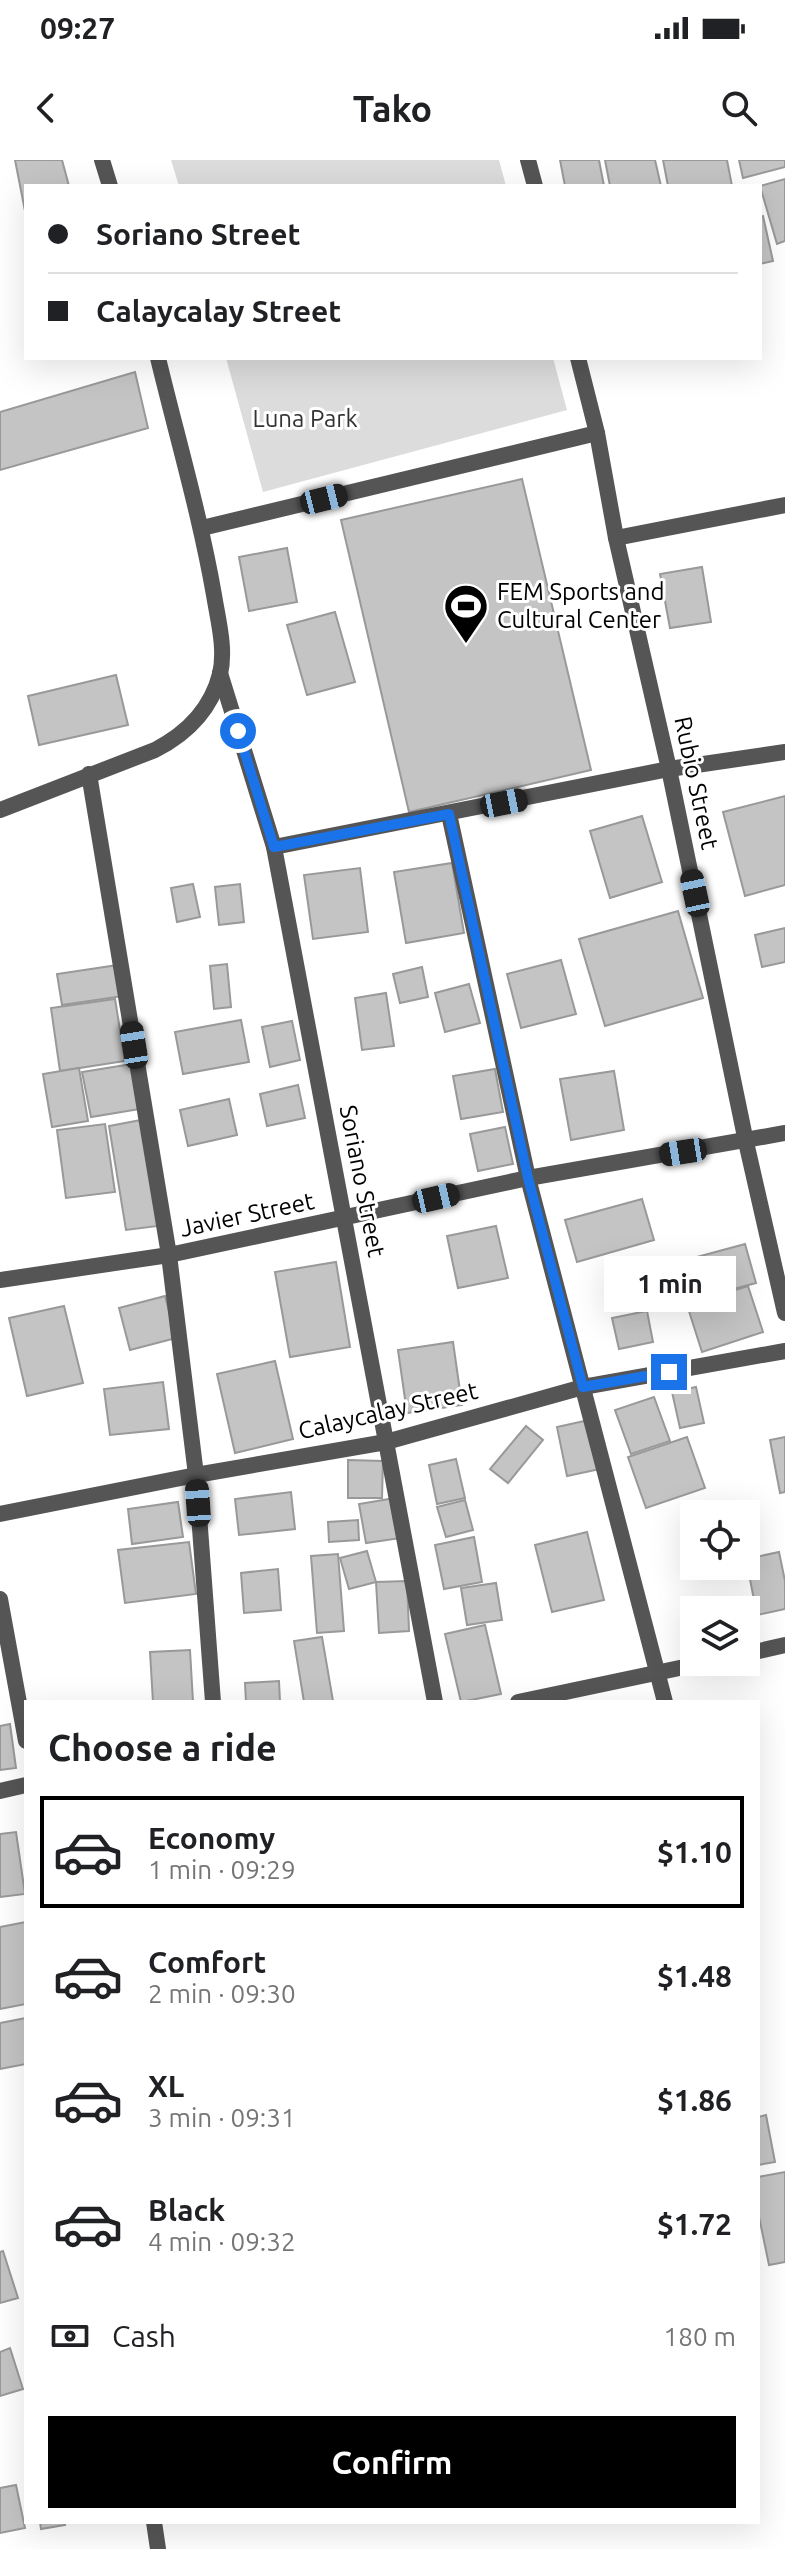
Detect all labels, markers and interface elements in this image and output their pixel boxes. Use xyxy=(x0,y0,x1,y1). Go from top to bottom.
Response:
text: 09:27 xyxy=(40,11,115,45)
icon: back xyxy=(24,86,68,130)
icon: search xyxy=(717,86,761,130)
text: Tako xyxy=(353,88,432,129)
text: Soriano Street xyxy=(96,217,300,251)
text: Calaycalay Street xyxy=(96,294,341,328)
park label: Luna Park xyxy=(252,405,358,432)
car xyxy=(298,482,350,516)
place label: FEM Sports and Cultural Center xyxy=(497,578,665,633)
sports icon: FEM Sports and Cultural Center xyxy=(442,582,490,645)
route start xyxy=(220,713,256,749)
street label: Rubio Street xyxy=(669,714,724,852)
car xyxy=(478,787,530,819)
car xyxy=(678,867,712,919)
car xyxy=(118,1019,150,1071)
street label: Soriano Street xyxy=(335,1103,391,1260)
car xyxy=(657,1136,709,1168)
car xyxy=(410,1181,462,1215)
street label: Javier Street xyxy=(177,1187,317,1242)
callout: 1 min xyxy=(603,1256,735,1312)
text: 1 min xyxy=(637,1269,703,1298)
route end xyxy=(651,1354,687,1390)
street label: Calaycalay Street xyxy=(296,1377,481,1444)
car xyxy=(184,1478,212,1528)
map controls xyxy=(680,1500,760,1676)
button: locate xyxy=(680,1500,760,1580)
button: layers xyxy=(680,1596,760,1676)
text: Choose a ride xyxy=(48,1727,277,1768)
icon: car xyxy=(52,1816,124,1888)
text: Economy xyxy=(148,1821,275,1855)
text: $1.10 xyxy=(657,1835,732,1869)
text: 1 min · 09:29 xyxy=(148,1855,296,1884)
icon: car xyxy=(52,1940,124,2012)
text: Comfort xyxy=(148,1945,266,1979)
text: $1.48 xyxy=(657,1959,732,1993)
text: 2 min · 09:30 xyxy=(148,1979,296,2008)
icon: car xyxy=(52,2064,124,2136)
text: XL xyxy=(148,2069,184,2103)
text: $1.86 xyxy=(657,2083,732,2117)
text: 3 min · 09:31 xyxy=(148,2103,296,2132)
icon: car xyxy=(52,2188,124,2260)
text: Black xyxy=(148,2193,225,2227)
text: $1.72 xyxy=(657,2207,732,2241)
text: 4 min · 09:32 xyxy=(148,2227,296,2256)
icon: cash xyxy=(48,2314,92,2358)
text: Cash xyxy=(112,2319,176,2353)
text: 180 m xyxy=(664,2322,736,2351)
button: Confirm xyxy=(48,2416,736,2508)

